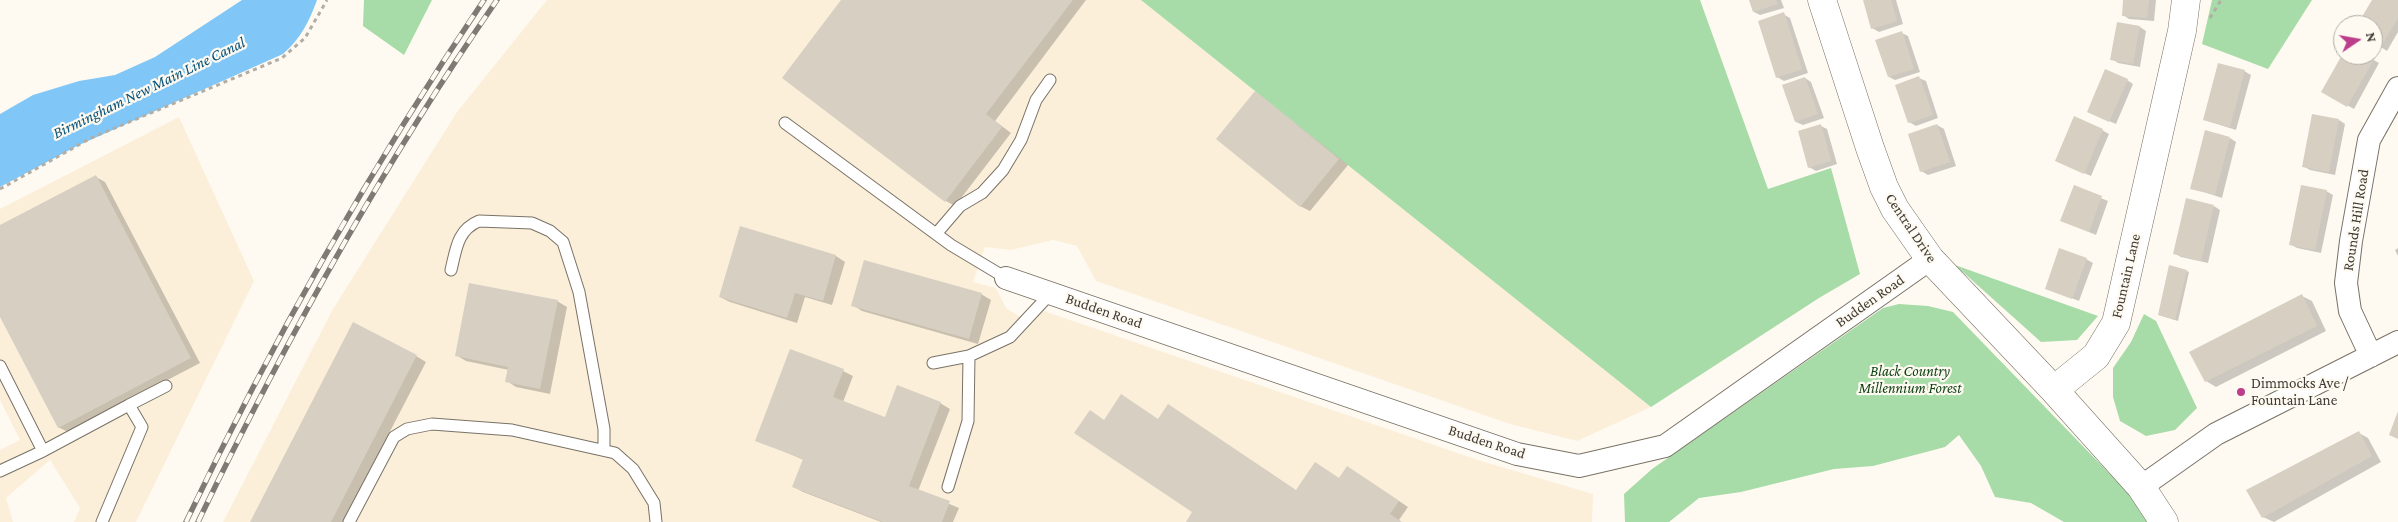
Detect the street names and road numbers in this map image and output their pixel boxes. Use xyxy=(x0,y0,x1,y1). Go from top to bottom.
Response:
street label: Rounds Hill Road xyxy=(2339,168,2373,272)
street label: Central Drive xyxy=(1881,190,1941,266)
street label: Fountain Lane xyxy=(2108,232,2144,320)
street label: Budden Road xyxy=(1832,271,1908,331)
street label: Budden Road xyxy=(1063,289,1145,333)
street label: Budden Road xyxy=(1446,421,1528,463)

